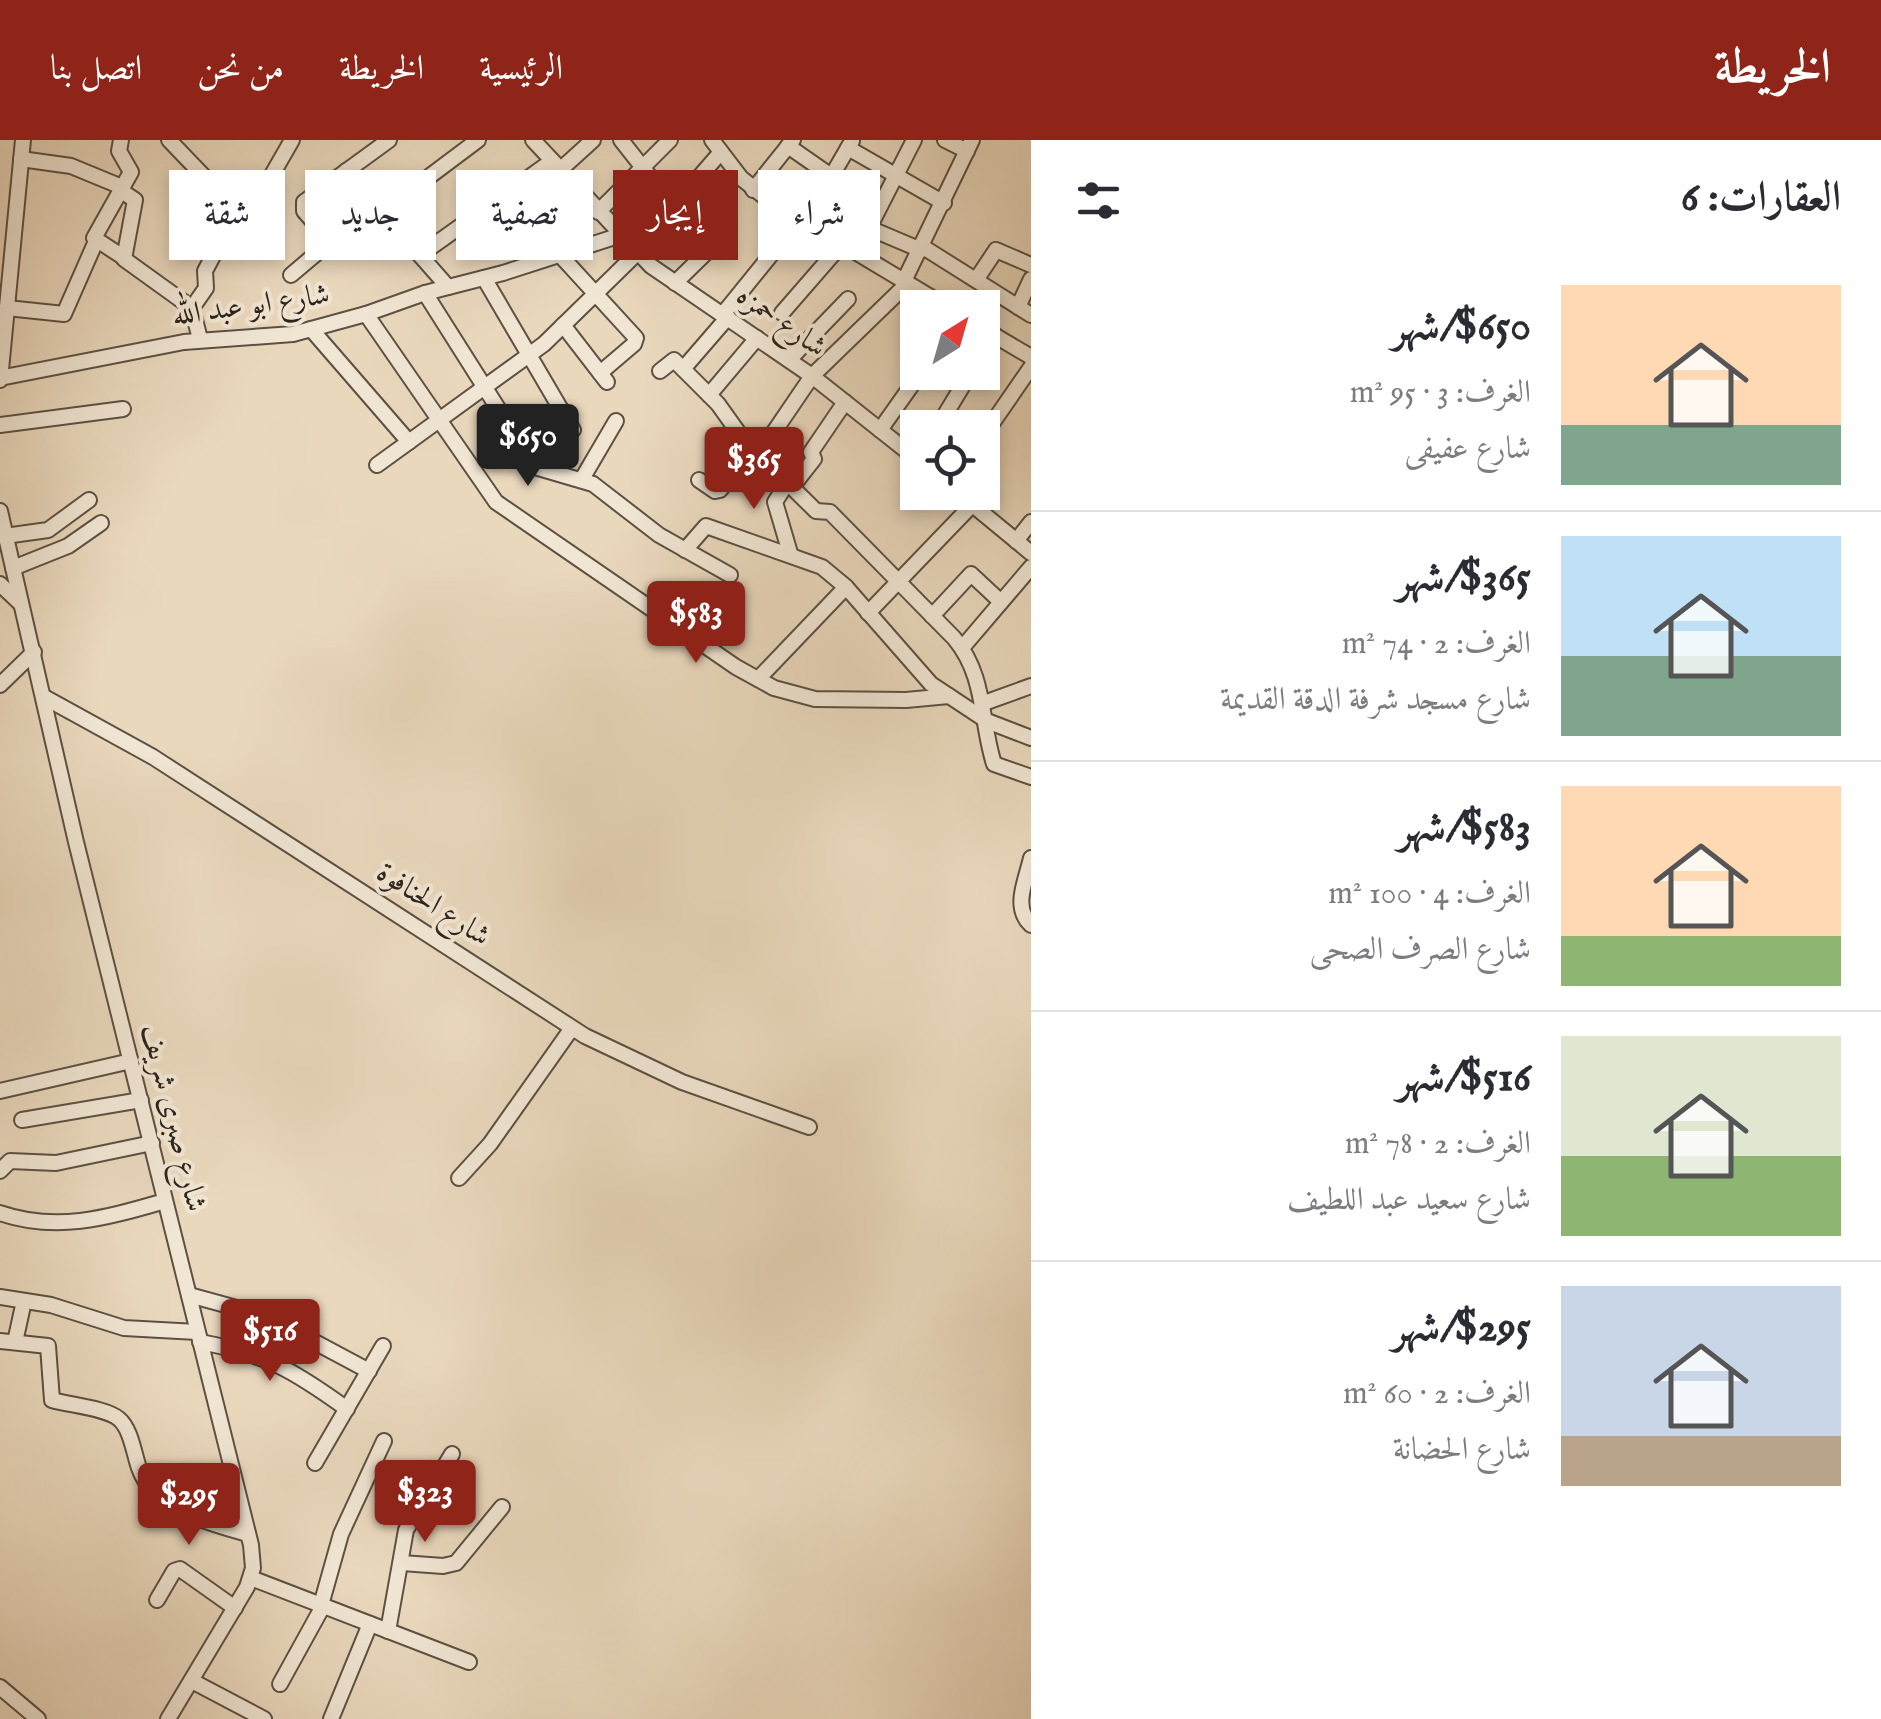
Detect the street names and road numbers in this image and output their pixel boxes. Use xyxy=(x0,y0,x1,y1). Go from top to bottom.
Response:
street label: شارع ابو عبد الله xyxy=(169,270,333,340)
street label: شارع حمزه xyxy=(726,277,834,370)
street label: شارع الحنافوة xyxy=(367,854,497,959)
street label: شارع صبرى شريف xyxy=(127,1020,215,1217)

